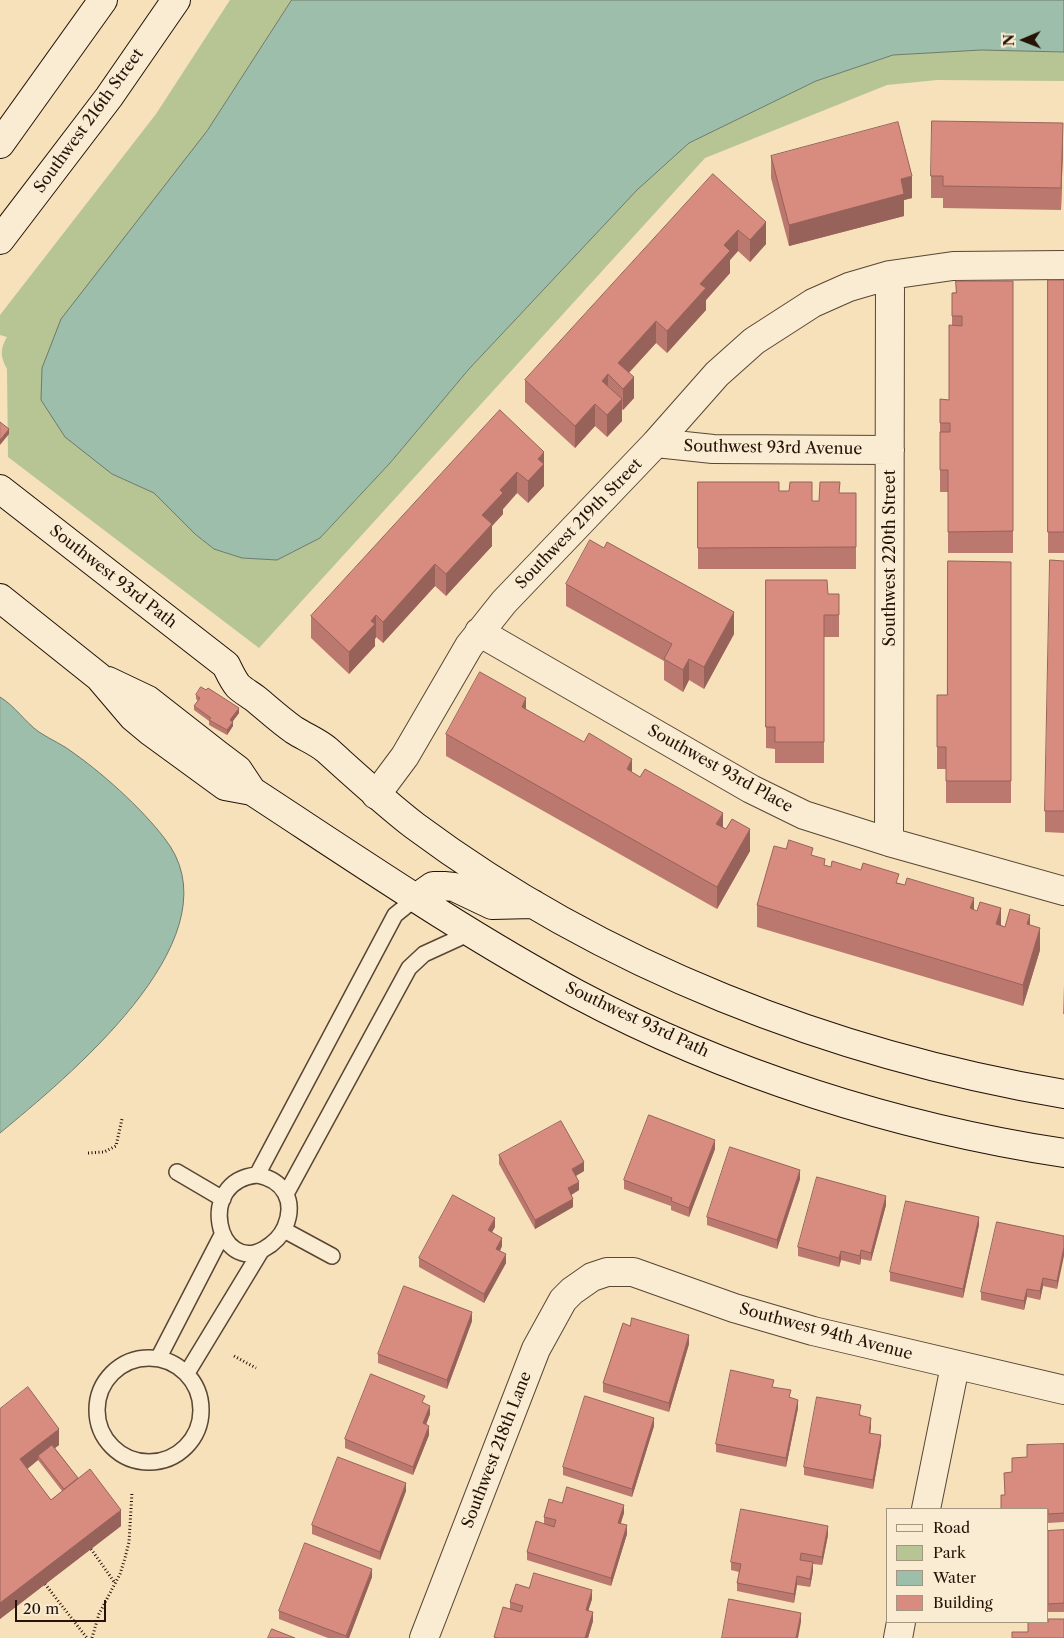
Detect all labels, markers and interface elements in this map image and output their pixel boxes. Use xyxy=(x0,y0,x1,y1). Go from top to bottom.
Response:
north arrow xyxy=(999,15,1049,65)
text: N xyxy=(1000,34,1018,47)
street label: Southwest 216th Street xyxy=(30,45,148,197)
street label: Southwest 93rd Avenue xyxy=(684,437,862,459)
street label: Southwest 219th Street xyxy=(512,455,646,593)
street label: Southwest 220th Street xyxy=(880,470,900,646)
street label: Southwest 93rd Path xyxy=(46,521,180,633)
street label: Southwest 93rd Place xyxy=(644,721,796,817)
street label: Southwest 93rd Path xyxy=(562,978,712,1062)
street label: Southwest 94th Avenue xyxy=(737,1300,915,1364)
street label: Southwest 218th Lane xyxy=(458,1369,536,1531)
legend xyxy=(886,1508,1049,1623)
text: Road xyxy=(933,1518,970,1537)
text: Park xyxy=(933,1543,966,1562)
text: Water xyxy=(933,1568,976,1587)
scale bar xyxy=(18,1590,109,1622)
text: Building xyxy=(933,1593,993,1612)
text: 20 m xyxy=(23,1599,59,1618)

